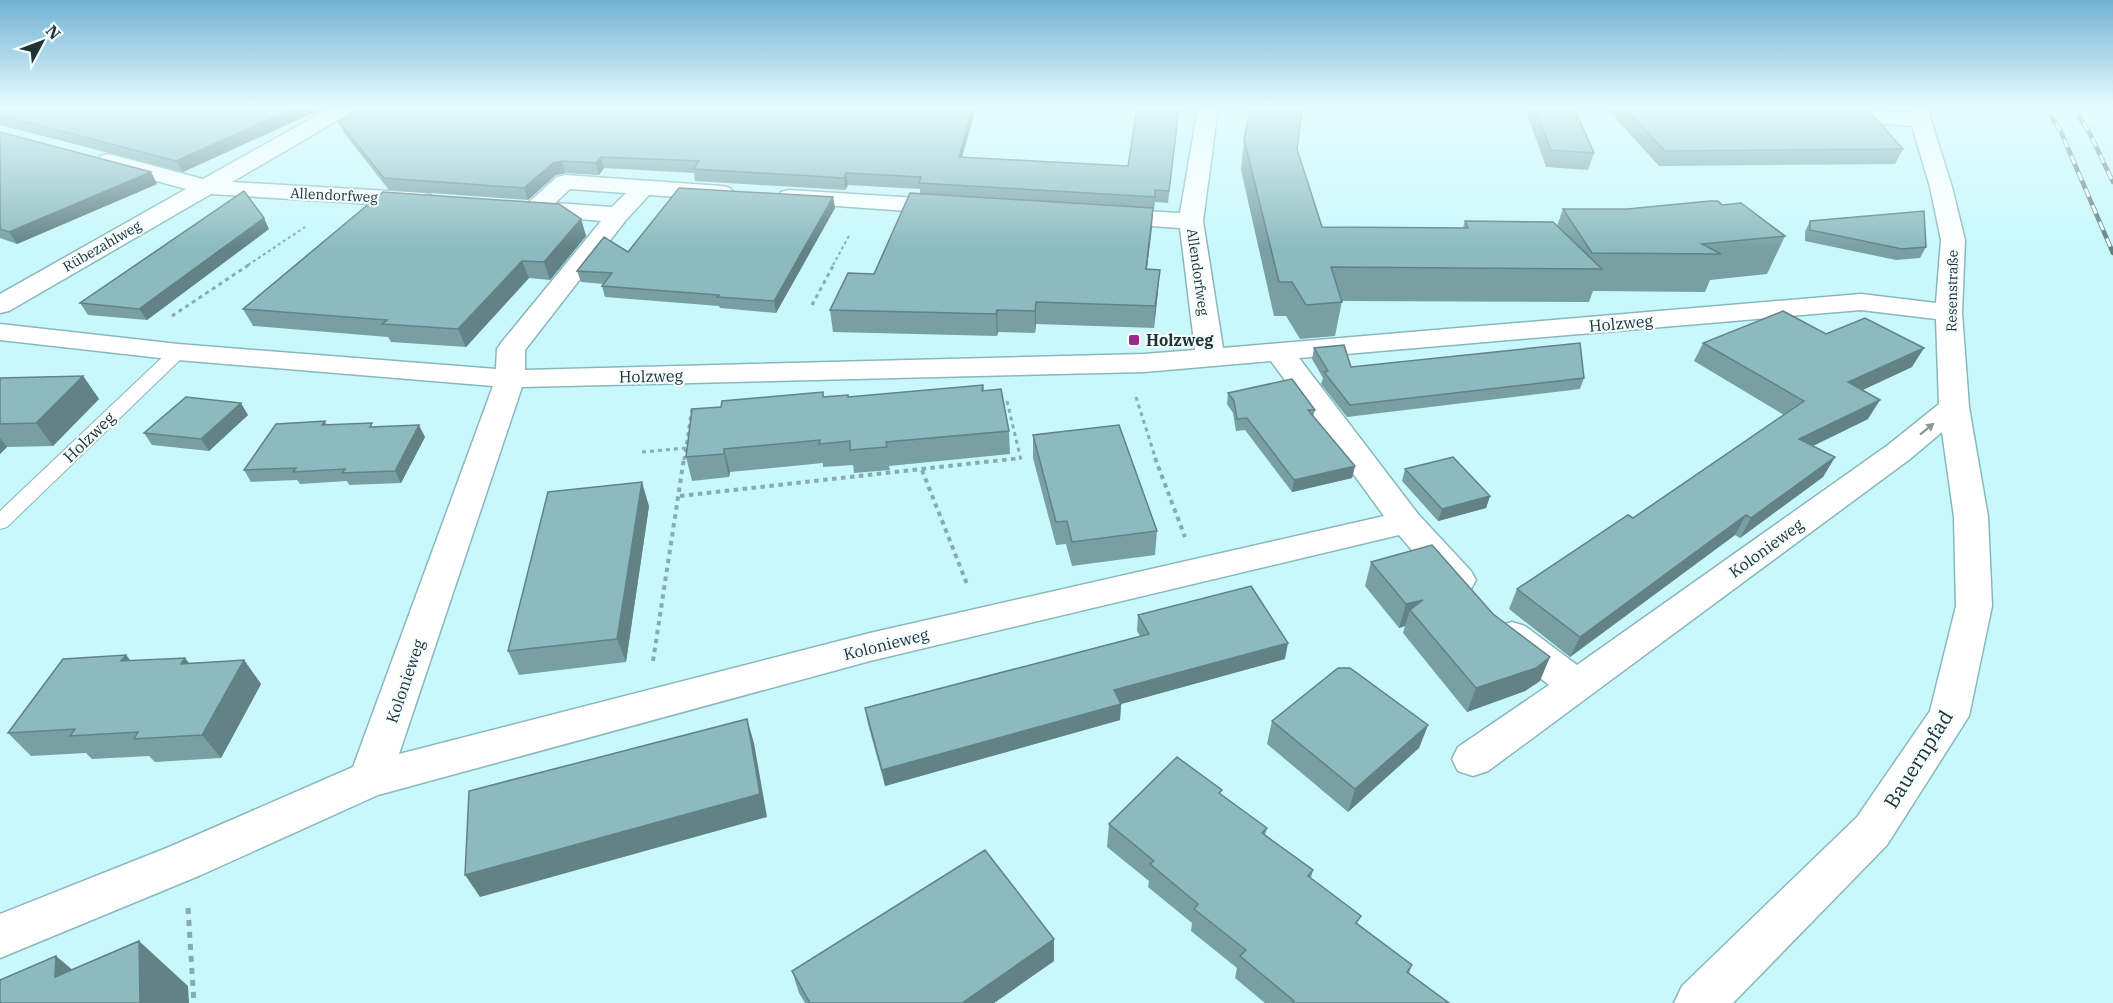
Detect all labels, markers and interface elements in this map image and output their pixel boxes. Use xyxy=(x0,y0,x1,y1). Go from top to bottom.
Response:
north arrow xyxy=(12,12,72,72)
text: N xyxy=(42,21,65,43)
street label: Allendorfweg xyxy=(290,184,379,206)
street label: Rübezahlweg xyxy=(60,216,145,276)
street label: Allendorfweg xyxy=(1183,227,1213,317)
street label: Resenstraße xyxy=(1942,250,1962,332)
street label: Holzweg xyxy=(1588,310,1654,336)
place label: Holzweg xyxy=(1146,330,1214,350)
marker: Holzweg xyxy=(1127,333,1141,347)
street label: Holzweg xyxy=(619,365,684,387)
street label: Holzweg xyxy=(59,407,119,466)
one-way arrow xyxy=(1919,424,1934,436)
street label: Kolonieweg xyxy=(1725,514,1807,582)
street label: Kolonieweg xyxy=(841,624,931,664)
street label: Kolonieweg xyxy=(381,636,429,725)
street label: Bauernpfad xyxy=(1877,705,1959,813)

